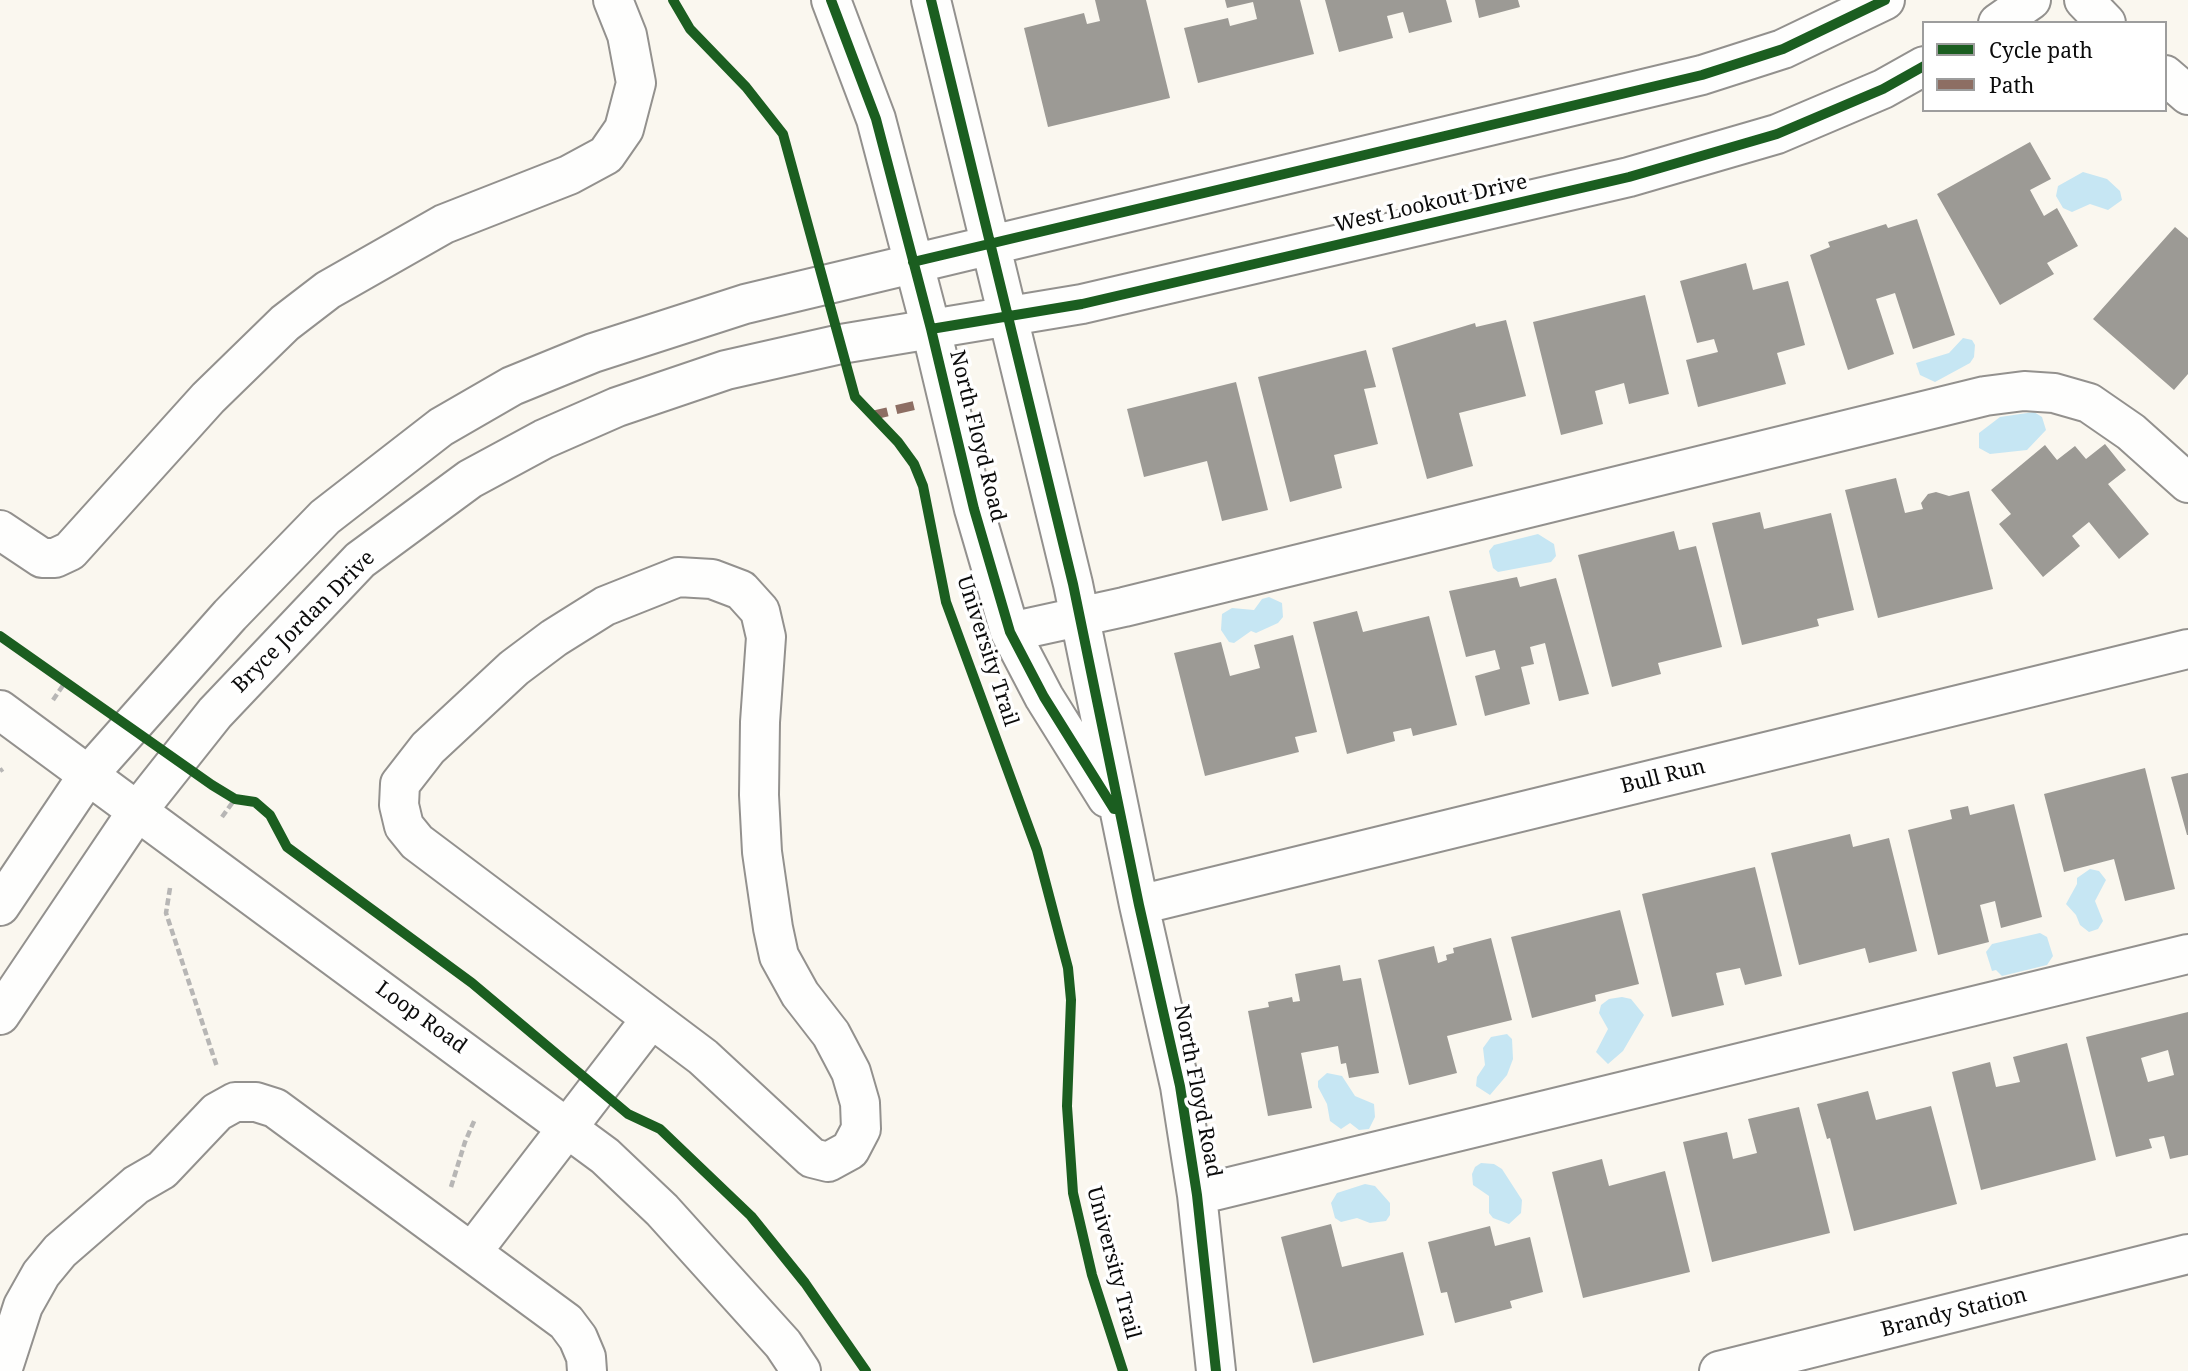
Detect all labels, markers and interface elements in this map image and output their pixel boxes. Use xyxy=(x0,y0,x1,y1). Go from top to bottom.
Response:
legend xyxy=(1922,21,2167,112)
text: Cycle path xyxy=(1989,36,2093,64)
text: Path xyxy=(1989,71,2034,99)
street label: West Lookout Drive xyxy=(1332,170,1530,238)
street label: North Floyd Road xyxy=(944,348,1010,524)
street label: Bryce Jordan Drive xyxy=(228,546,380,698)
street label: University Trail xyxy=(951,572,1023,730)
street label: Bull Run xyxy=(1618,754,1708,800)
street label: Loop Road xyxy=(371,977,471,1059)
street label: North Floyd Road xyxy=(1168,1002,1226,1180)
street label: University Trail xyxy=(1081,1184,1145,1342)
street label: Brandy Station xyxy=(1879,1283,2029,1343)

